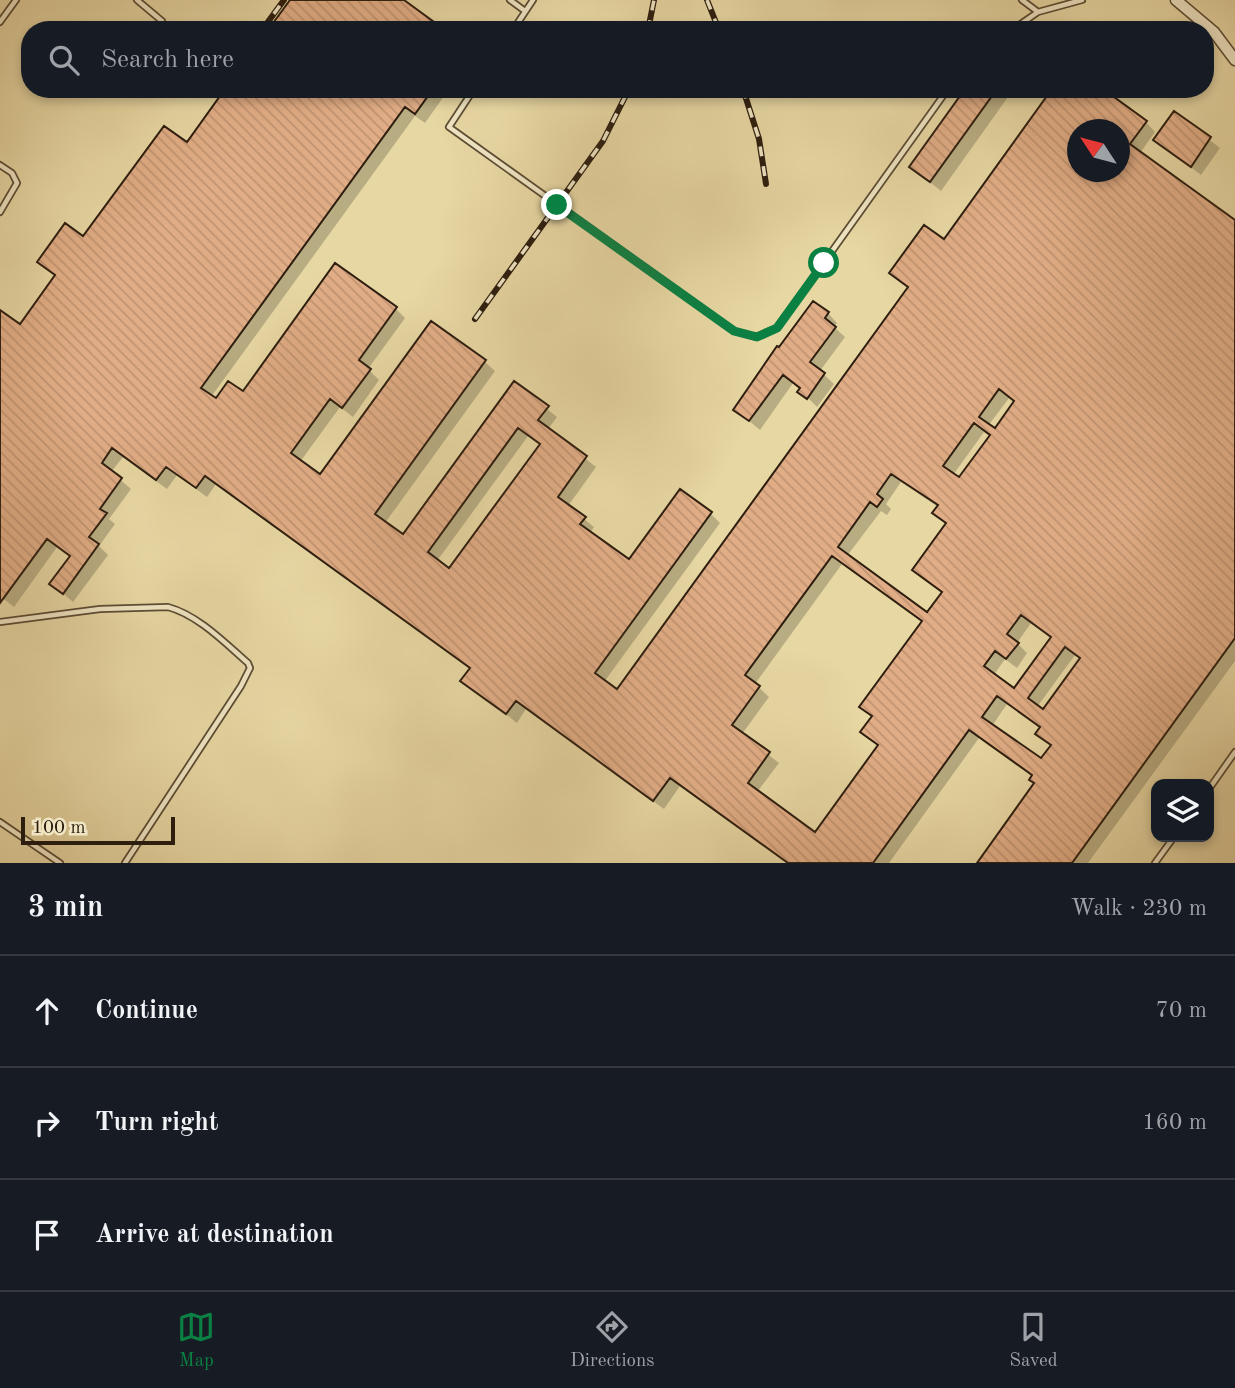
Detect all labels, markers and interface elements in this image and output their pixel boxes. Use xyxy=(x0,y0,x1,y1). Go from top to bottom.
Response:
search box xyxy=(21,21,1214,98)
icon: search xyxy=(45,41,83,79)
text: Search here xyxy=(101,47,234,73)
north arrow xyxy=(1067,119,1130,182)
route end xyxy=(541,189,572,220)
route start xyxy=(808,247,839,278)
map controls xyxy=(1151,779,1214,842)
button: layers xyxy=(1151,779,1214,842)
scale bar xyxy=(21,814,175,846)
text: 100 m xyxy=(32,819,85,838)
text: 3 min xyxy=(28,893,103,923)
text: Walk · 230 m xyxy=(1071,897,1207,920)
icon: ahead xyxy=(28,992,66,1030)
text: Continue xyxy=(95,998,198,1024)
text: 70 m xyxy=(1156,999,1207,1022)
icon: right xyxy=(28,1104,66,1142)
text: Turn right xyxy=(95,1110,218,1136)
text: 160 m xyxy=(1142,1111,1207,1134)
icon: arrive xyxy=(28,1216,66,1254)
text: Arrive at destination xyxy=(95,1222,334,1248)
tab: Map xyxy=(177,1308,215,1373)
tab: Directions xyxy=(570,1308,655,1373)
tab: Saved xyxy=(1009,1308,1058,1373)

